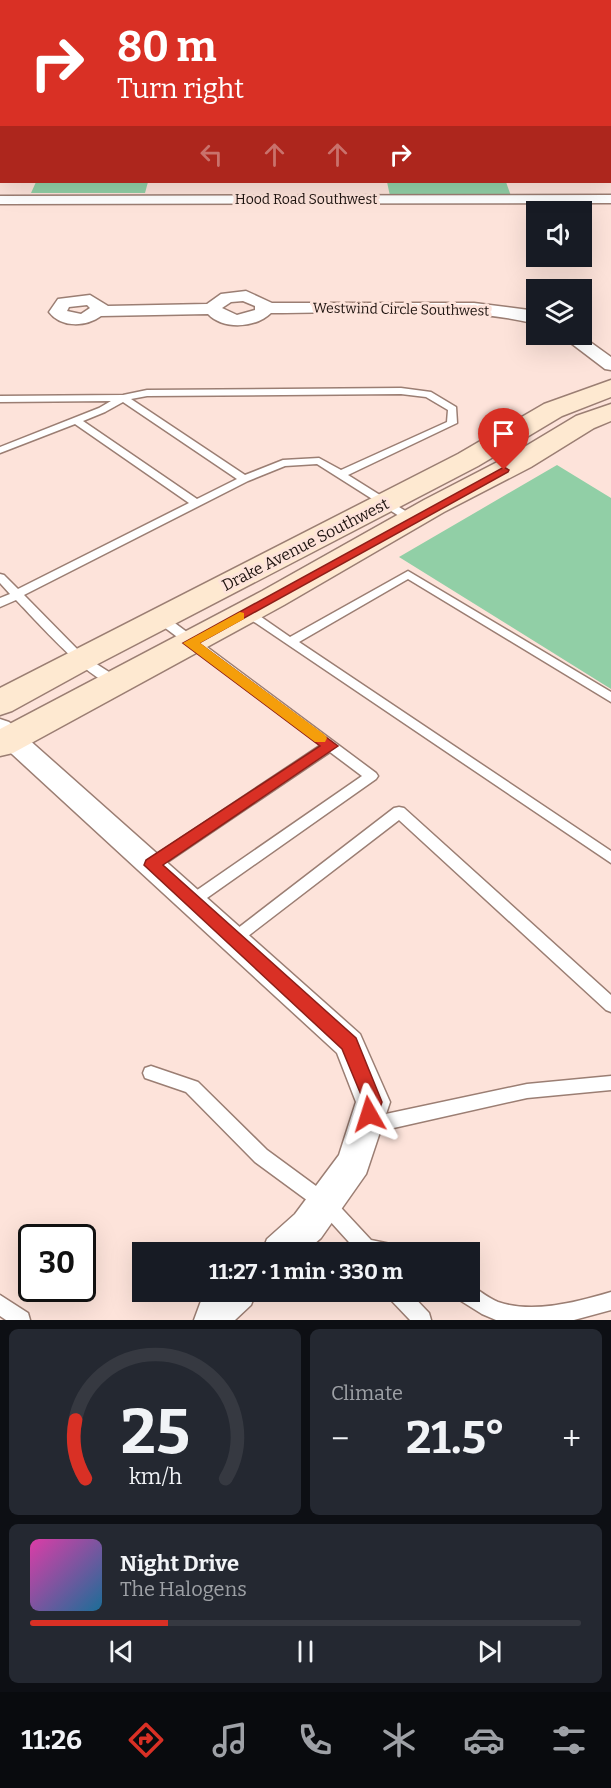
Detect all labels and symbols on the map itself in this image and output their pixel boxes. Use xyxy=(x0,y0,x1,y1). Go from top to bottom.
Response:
street label: Hood Road Southwest xyxy=(235,191,377,208)
street label: Westwind Circle Southwest xyxy=(313,299,489,320)
pin xyxy=(478,408,529,470)
street label: Drake Avenue Southwest xyxy=(219,494,392,595)
position arrow xyxy=(337,1082,401,1146)
speed limit sign: 30 xyxy=(18,1224,96,1302)

